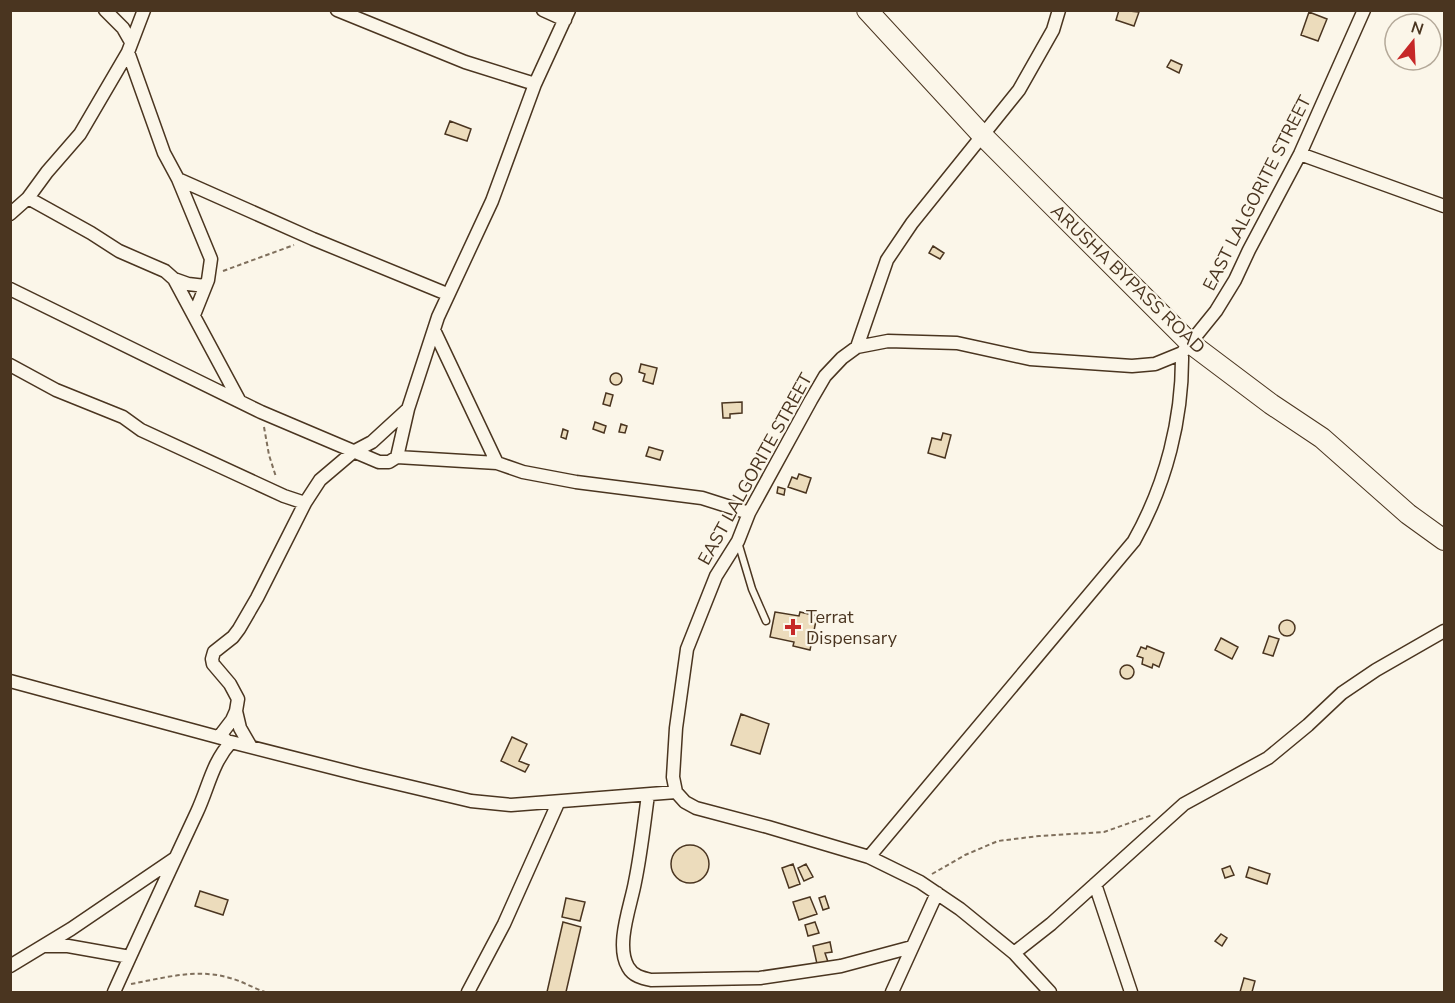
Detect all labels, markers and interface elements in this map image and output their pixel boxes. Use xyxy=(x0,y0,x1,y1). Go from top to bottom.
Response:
north arrow xyxy=(1383,12,1443,72)
text: N xyxy=(1408,16,1426,41)
street label: EAST LALGORITE STREET xyxy=(1197,91,1317,295)
street label: ARUSHA BYPASS ROAD xyxy=(1046,199,1210,359)
street label: EAST LALGORITE STREET xyxy=(692,369,818,569)
place label: Terrat Dispensary xyxy=(806,605,898,650)
marker: Terrat Dispensary xyxy=(784,618,802,636)

